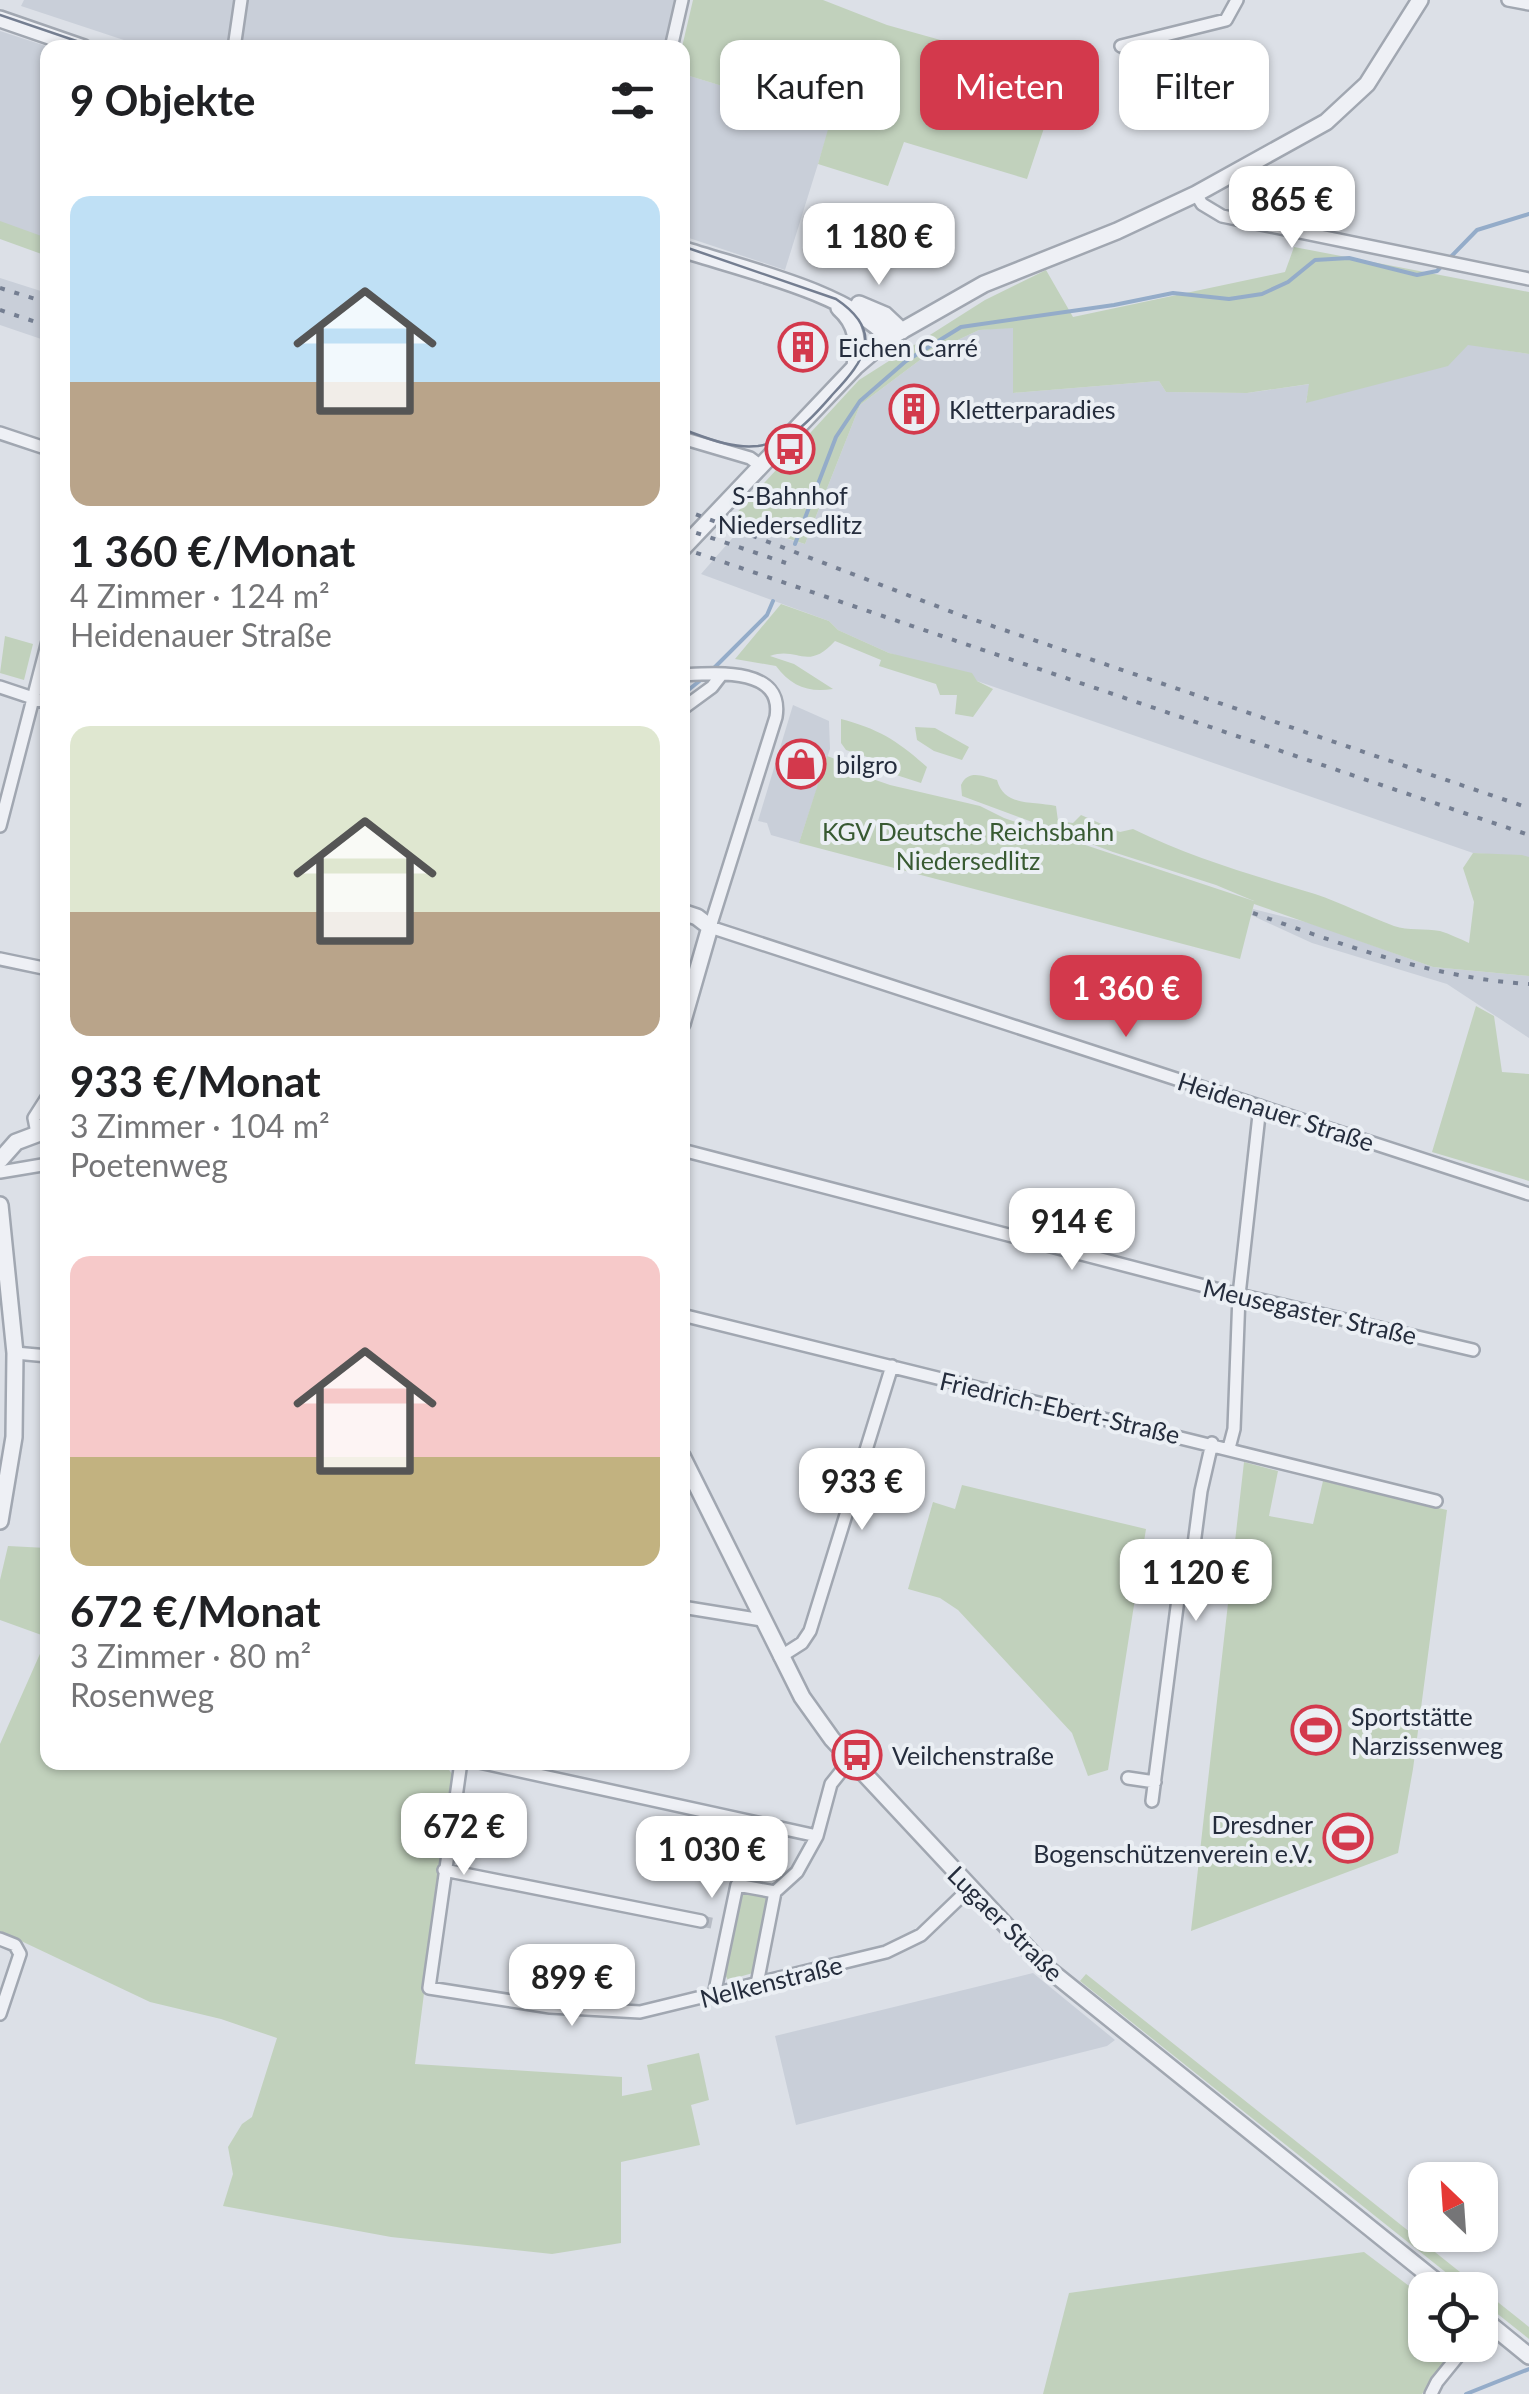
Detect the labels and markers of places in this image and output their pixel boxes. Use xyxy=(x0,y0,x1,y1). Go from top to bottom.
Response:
pin: 865 € xyxy=(1222,166,1362,251)
pin: 1 180 € xyxy=(787,203,971,288)
building icon: Eichen Carré xyxy=(777,321,829,373)
place label: Eichen Carré xyxy=(838,332,978,362)
building icon: Kletterparadies xyxy=(888,383,940,435)
place label: Kletterparadies xyxy=(949,394,1116,424)
bus stop icon: S-Bahnhof Niedersedlitz xyxy=(764,423,816,475)
place label: S-Bahnhof Niedersedlitz xyxy=(718,480,862,539)
shop icon: bilgro xyxy=(775,738,827,790)
place label: bilgro xyxy=(836,749,898,779)
pin: 1 360 € xyxy=(1034,955,1218,1040)
pin: 914 € xyxy=(1002,1188,1142,1273)
pin: 933 € xyxy=(792,1448,932,1533)
pin: 1 120 € xyxy=(1104,1539,1288,1624)
place label: Sportstätte Narzissenweg xyxy=(1351,1701,1503,1760)
sports icon: Sportstätte Narzissenweg xyxy=(1290,1704,1342,1756)
bus stop icon: Veilchenstraße xyxy=(831,1729,883,1781)
place label: Veilchenstraße xyxy=(892,1740,1054,1770)
pin: 672 € xyxy=(394,1793,534,1878)
place label: Dresdner Bogenschützenverein e.V. xyxy=(1033,1809,1313,1868)
sports icon: Dresdner Bogenschützenverein e.V. xyxy=(1322,1812,1374,1864)
pin: 1 030 € xyxy=(620,1816,804,1901)
pin: 899 € xyxy=(502,1944,642,2029)

